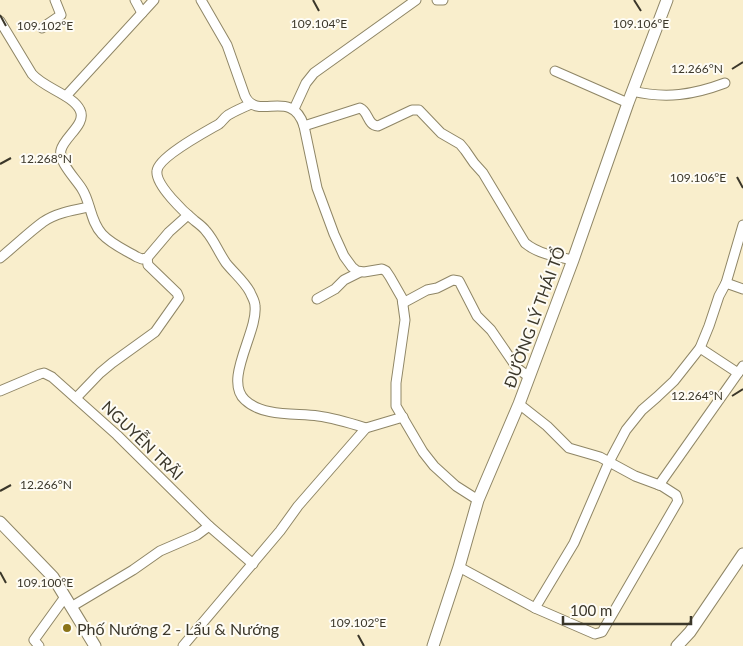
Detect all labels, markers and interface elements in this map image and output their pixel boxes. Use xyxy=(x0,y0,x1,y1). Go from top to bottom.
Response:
text: 109.104°E xyxy=(291,16,347,31)
text: 109.106°E xyxy=(613,16,669,31)
text: 109.102°E xyxy=(17,18,73,33)
text: 12.266°N xyxy=(671,61,723,76)
text: 12.268°N xyxy=(20,151,72,166)
text: 109.106°E xyxy=(670,170,726,185)
street label: ĐƯỜNG LÝ THÁI TỔ xyxy=(500,244,568,390)
text: 12.264°N xyxy=(671,388,723,403)
street label: NGUYỄN TRÃI xyxy=(98,397,188,483)
text: 12.266°N xyxy=(20,477,72,492)
text: 109.100°E xyxy=(17,575,73,590)
scale bar xyxy=(563,594,690,626)
text: 100 m xyxy=(570,601,612,619)
text: 109.102°E xyxy=(330,615,386,630)
place label: Phố Nướng 2 - Lẩu & Nướng xyxy=(77,619,279,638)
marker: Phố Nướng 2 - Lẩu & Nướng xyxy=(61,622,73,634)

